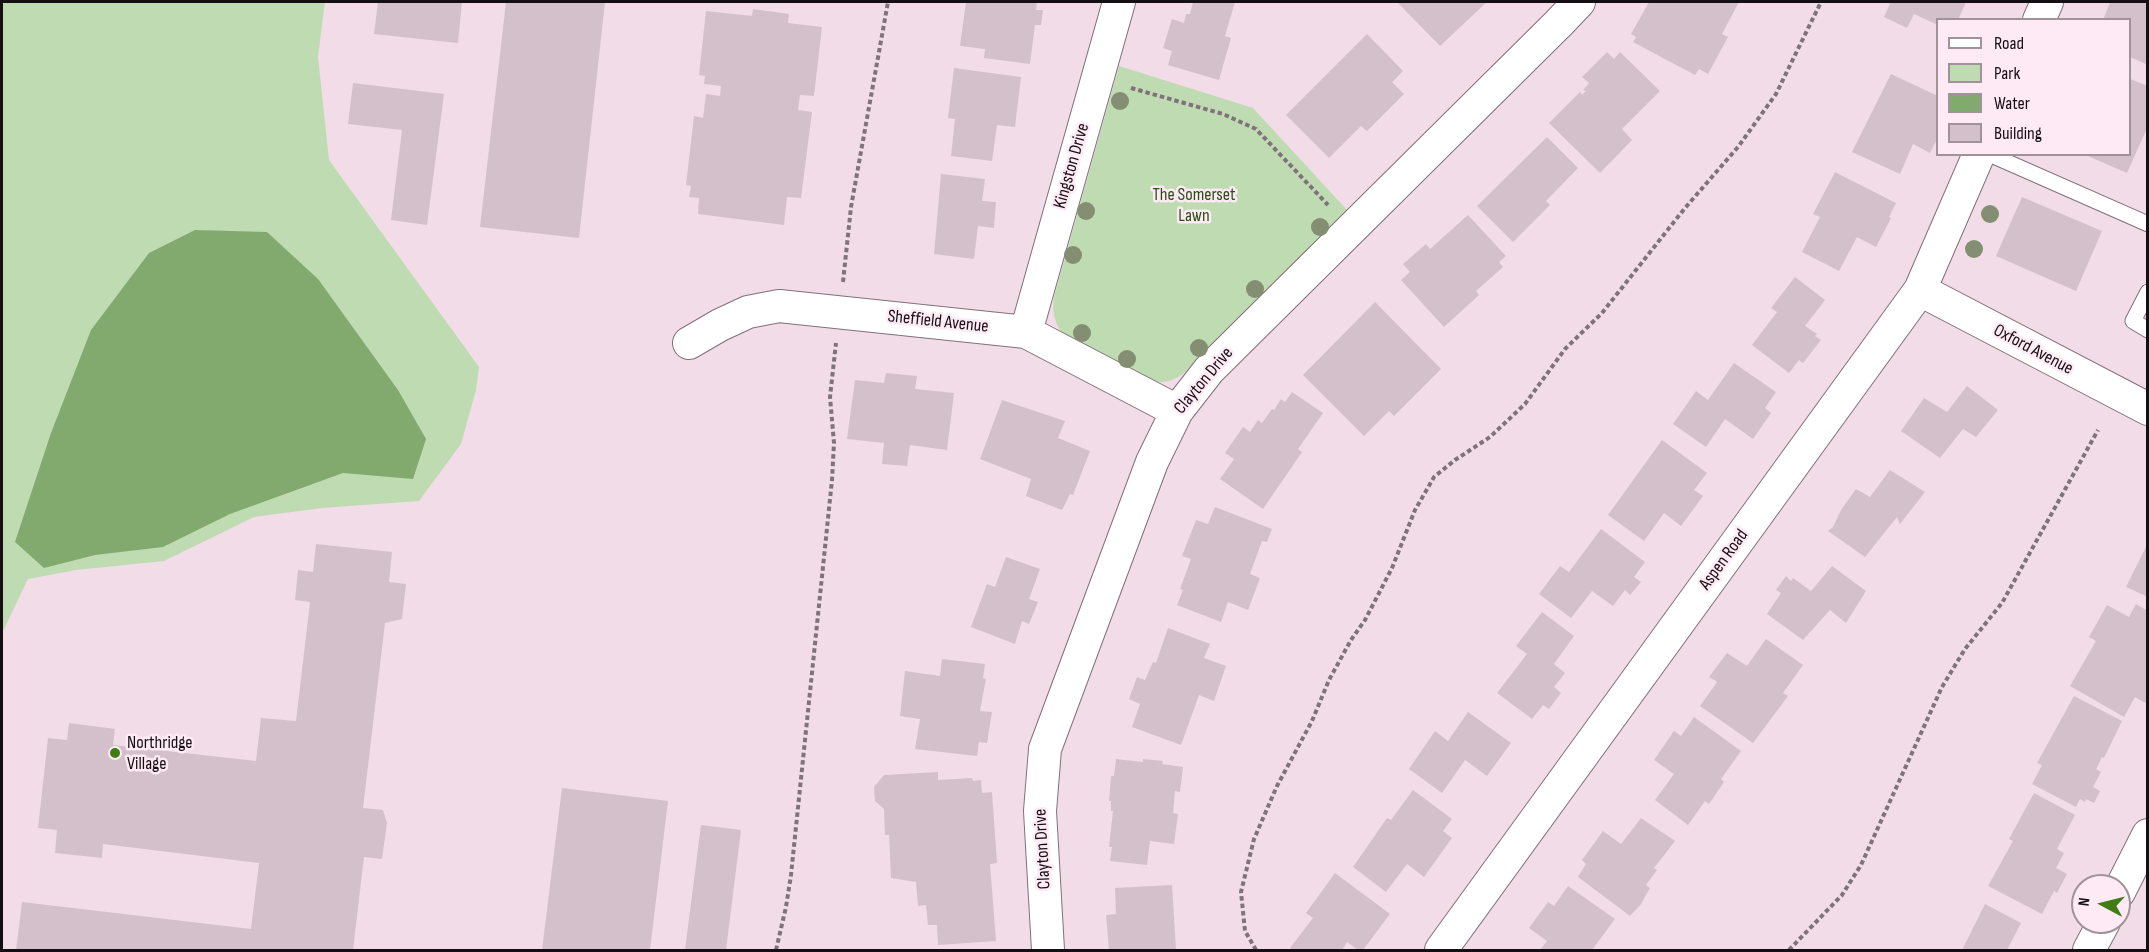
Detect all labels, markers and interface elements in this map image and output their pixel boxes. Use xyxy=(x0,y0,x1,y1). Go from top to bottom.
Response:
legend xyxy=(1936,18,2131,156)
text: Road xyxy=(1994,33,2024,54)
text: Park xyxy=(1994,63,2020,84)
text: Water xyxy=(1994,93,2030,114)
street label: Kingston Drive xyxy=(1050,121,1094,211)
text: Building xyxy=(1994,123,2042,144)
park label: The Somerset Lawn xyxy=(1153,184,1235,226)
street label: Sheffield Avenue xyxy=(887,306,989,338)
street label: Oxford Avenue xyxy=(1989,320,2077,380)
street label: Clayton Drive xyxy=(1170,343,1238,419)
street label: Aspen Road xyxy=(1695,526,1753,594)
place label: Northridge Village xyxy=(127,732,193,774)
marker: Northridge Village xyxy=(108,746,122,760)
street label: Clayton Drive xyxy=(1030,808,1056,890)
north arrow xyxy=(2071,874,2131,934)
text: N xyxy=(2075,897,2095,907)

